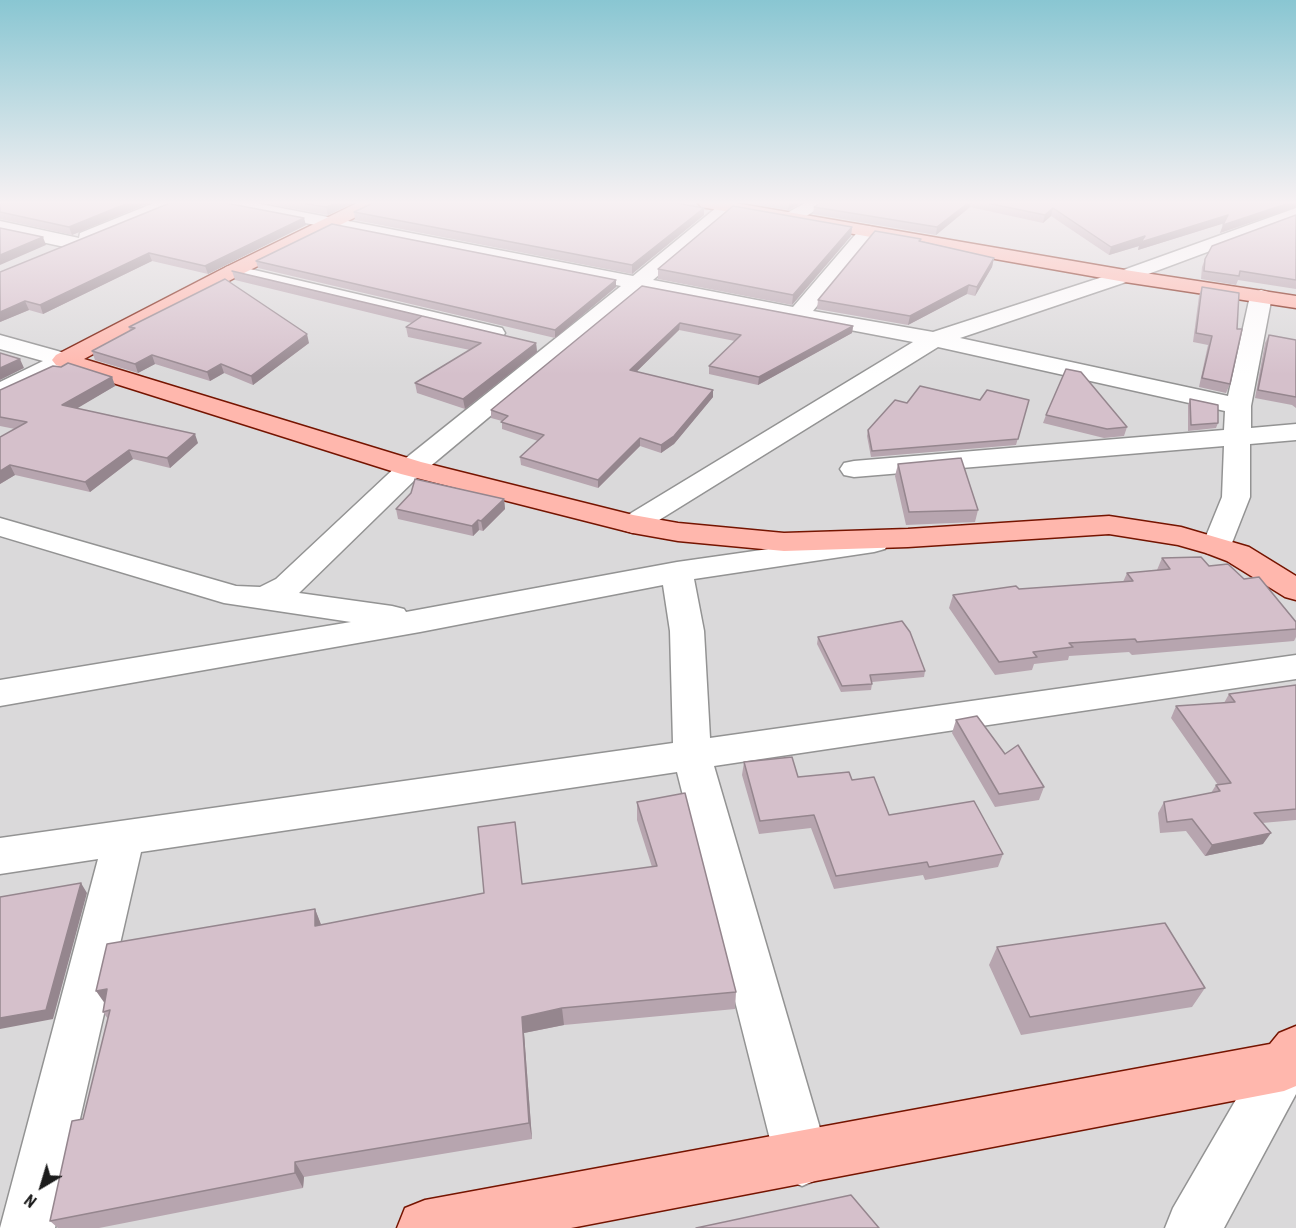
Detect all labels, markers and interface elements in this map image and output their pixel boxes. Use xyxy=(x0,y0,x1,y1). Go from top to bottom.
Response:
north arrow xyxy=(12,1156,72,1216)
text: N xyxy=(21,1190,40,1211)

